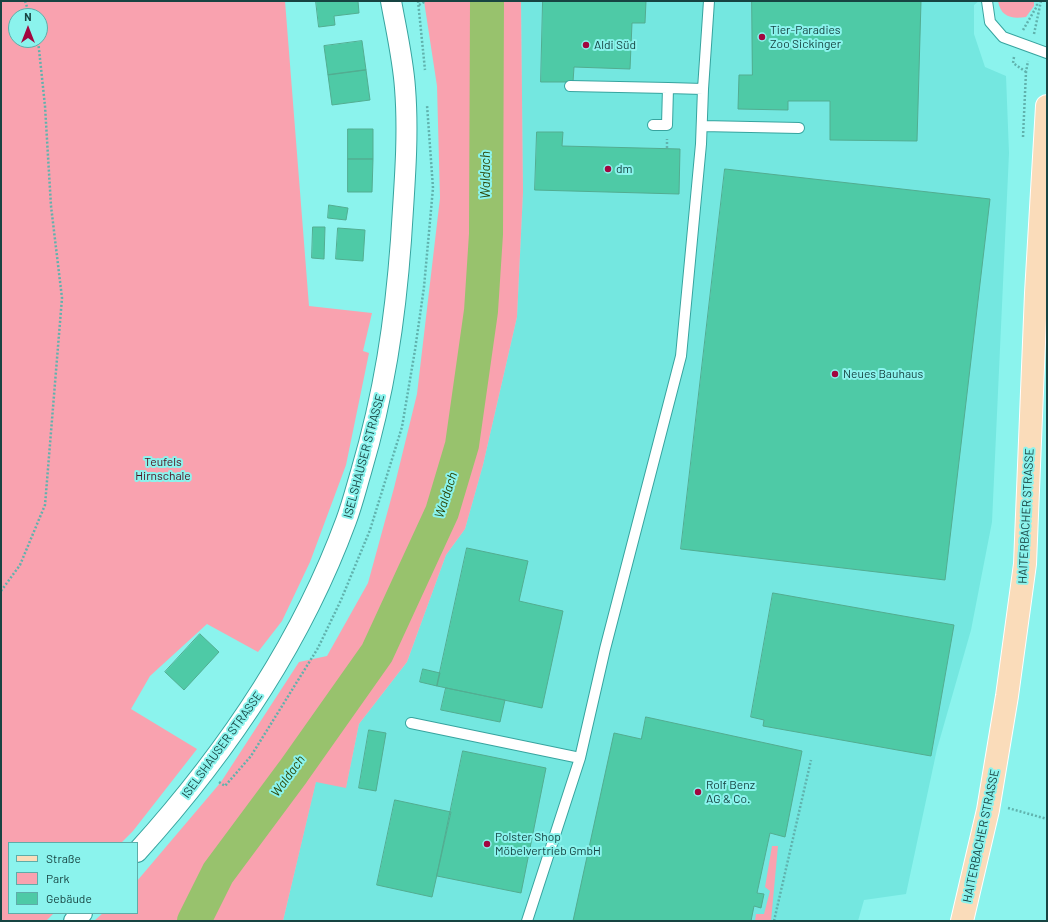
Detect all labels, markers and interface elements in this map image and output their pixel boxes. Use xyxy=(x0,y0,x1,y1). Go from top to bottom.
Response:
north arrow xyxy=(8,8,48,48)
text: N xyxy=(24,10,32,23)
place label: Tier-Paradies Zoo Sickinger xyxy=(770,23,841,51)
marker: Tier-Paradies Zoo Sickinger xyxy=(757,32,767,42)
place label: Aldi Süd xyxy=(594,38,636,52)
marker: Aldi Süd xyxy=(581,40,591,50)
water label: Waldach xyxy=(478,151,494,199)
place label: dm xyxy=(616,162,632,176)
marker: dm xyxy=(603,164,613,174)
place label: Neues Bauhaus xyxy=(843,367,923,381)
marker: Neues Bauhaus xyxy=(830,369,840,379)
street label: ISELSHAUSER STRASSE xyxy=(341,392,387,520)
street label: HAITERBACHER STRASSE xyxy=(1015,448,1037,584)
park label: Teufels Hirnschale xyxy=(135,455,191,483)
water label: Waldach xyxy=(431,470,461,520)
street label: ISELSHAUSER STRASSE xyxy=(179,689,265,801)
water label: Waldach xyxy=(268,752,308,800)
street label: HAITERBACHER STRASSE xyxy=(960,768,1002,904)
place label: Rolf Benz AG & Co. xyxy=(706,778,755,806)
marker: Rolf Benz AG & Co. xyxy=(693,787,703,797)
place label: Polster Shop Möbelvertrieb GmbH xyxy=(495,830,601,858)
marker: Polster Shop Möbelvertrieb GmbH xyxy=(482,839,492,849)
legend xyxy=(8,842,138,914)
text: Straße xyxy=(46,851,81,865)
text: Park xyxy=(46,871,70,885)
text: Gebäude xyxy=(46,891,92,905)

